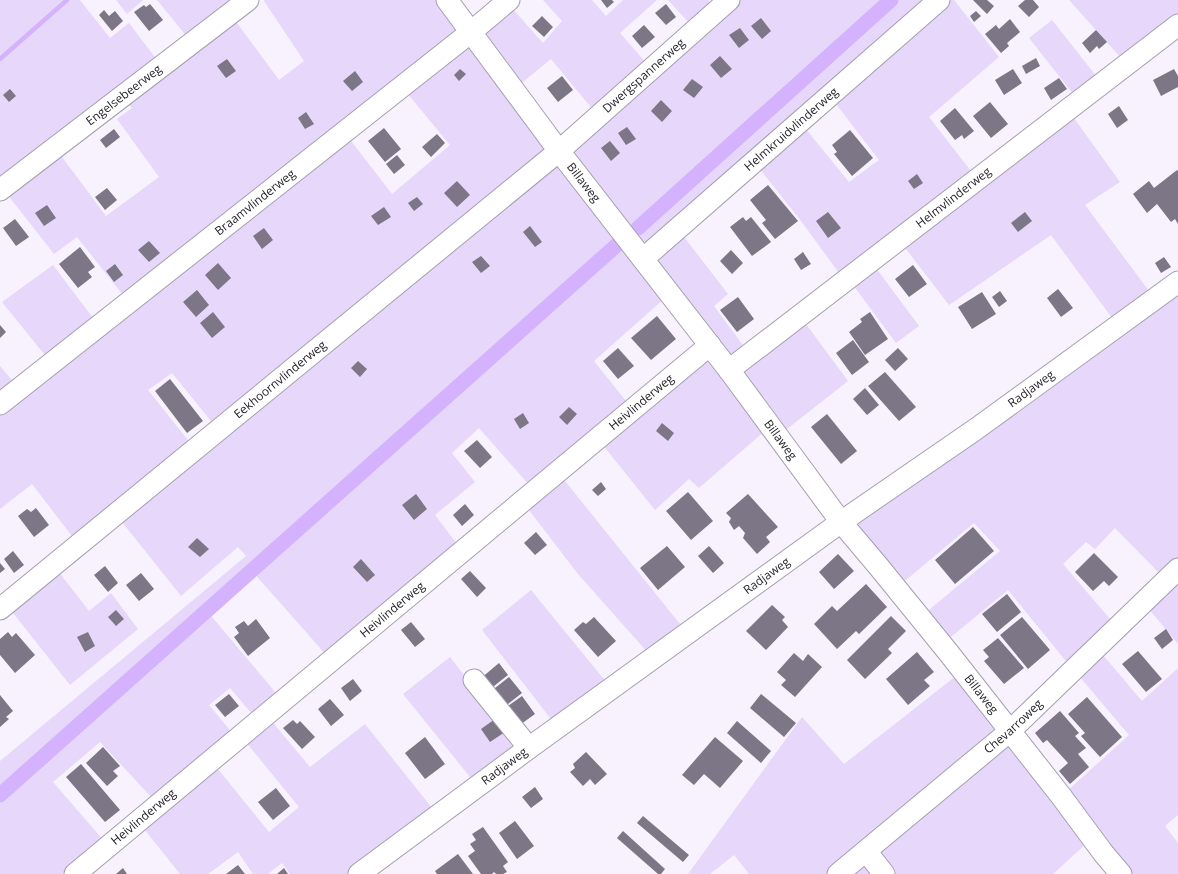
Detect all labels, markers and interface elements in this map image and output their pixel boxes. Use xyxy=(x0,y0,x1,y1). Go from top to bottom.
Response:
street label: Dwergspannerweg xyxy=(599,34,689,117)
street label: Engelsebeerweg xyxy=(82,60,165,129)
street label: Helmkruidvlinderweg xyxy=(740,83,842,175)
street label: Billaweg xyxy=(563,159,605,206)
street label: Helmvlinderweg xyxy=(912,162,995,232)
street label: Braamvlinderweg xyxy=(211,165,299,239)
street label: Eekhoornvlinderweg xyxy=(230,336,330,422)
street label: Radjaweg xyxy=(1004,366,1058,411)
street label: Heivlinderweg xyxy=(605,370,677,434)
street label: Billaweg xyxy=(760,416,802,464)
street label: Radjaweg xyxy=(740,553,793,598)
street label: Heivlinderweg xyxy=(356,577,428,641)
street label: Billaweg xyxy=(961,670,1003,718)
street label: Chevarroweg xyxy=(980,695,1046,757)
street label: Radjaweg xyxy=(477,743,531,789)
street label: Heivlinderweg xyxy=(107,784,179,849)

